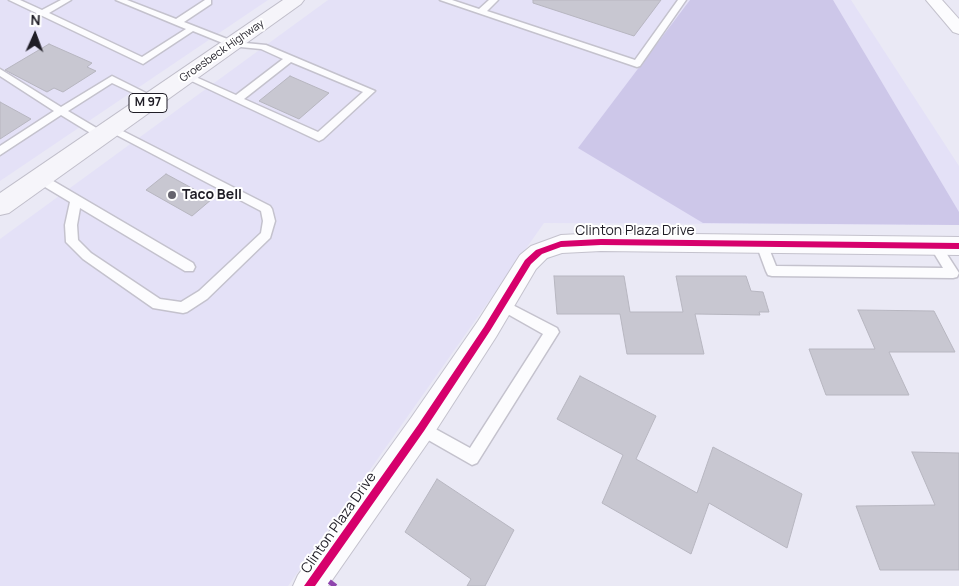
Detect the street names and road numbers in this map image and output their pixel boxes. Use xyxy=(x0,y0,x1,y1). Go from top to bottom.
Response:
street label: Groesbeck Highway xyxy=(177,17,267,85)
road number: M 97 xyxy=(129,94,167,112)
street label: Clinton Plaza Drive xyxy=(575,223,695,239)
street label: Clinton Plaza Drive xyxy=(298,469,380,577)

